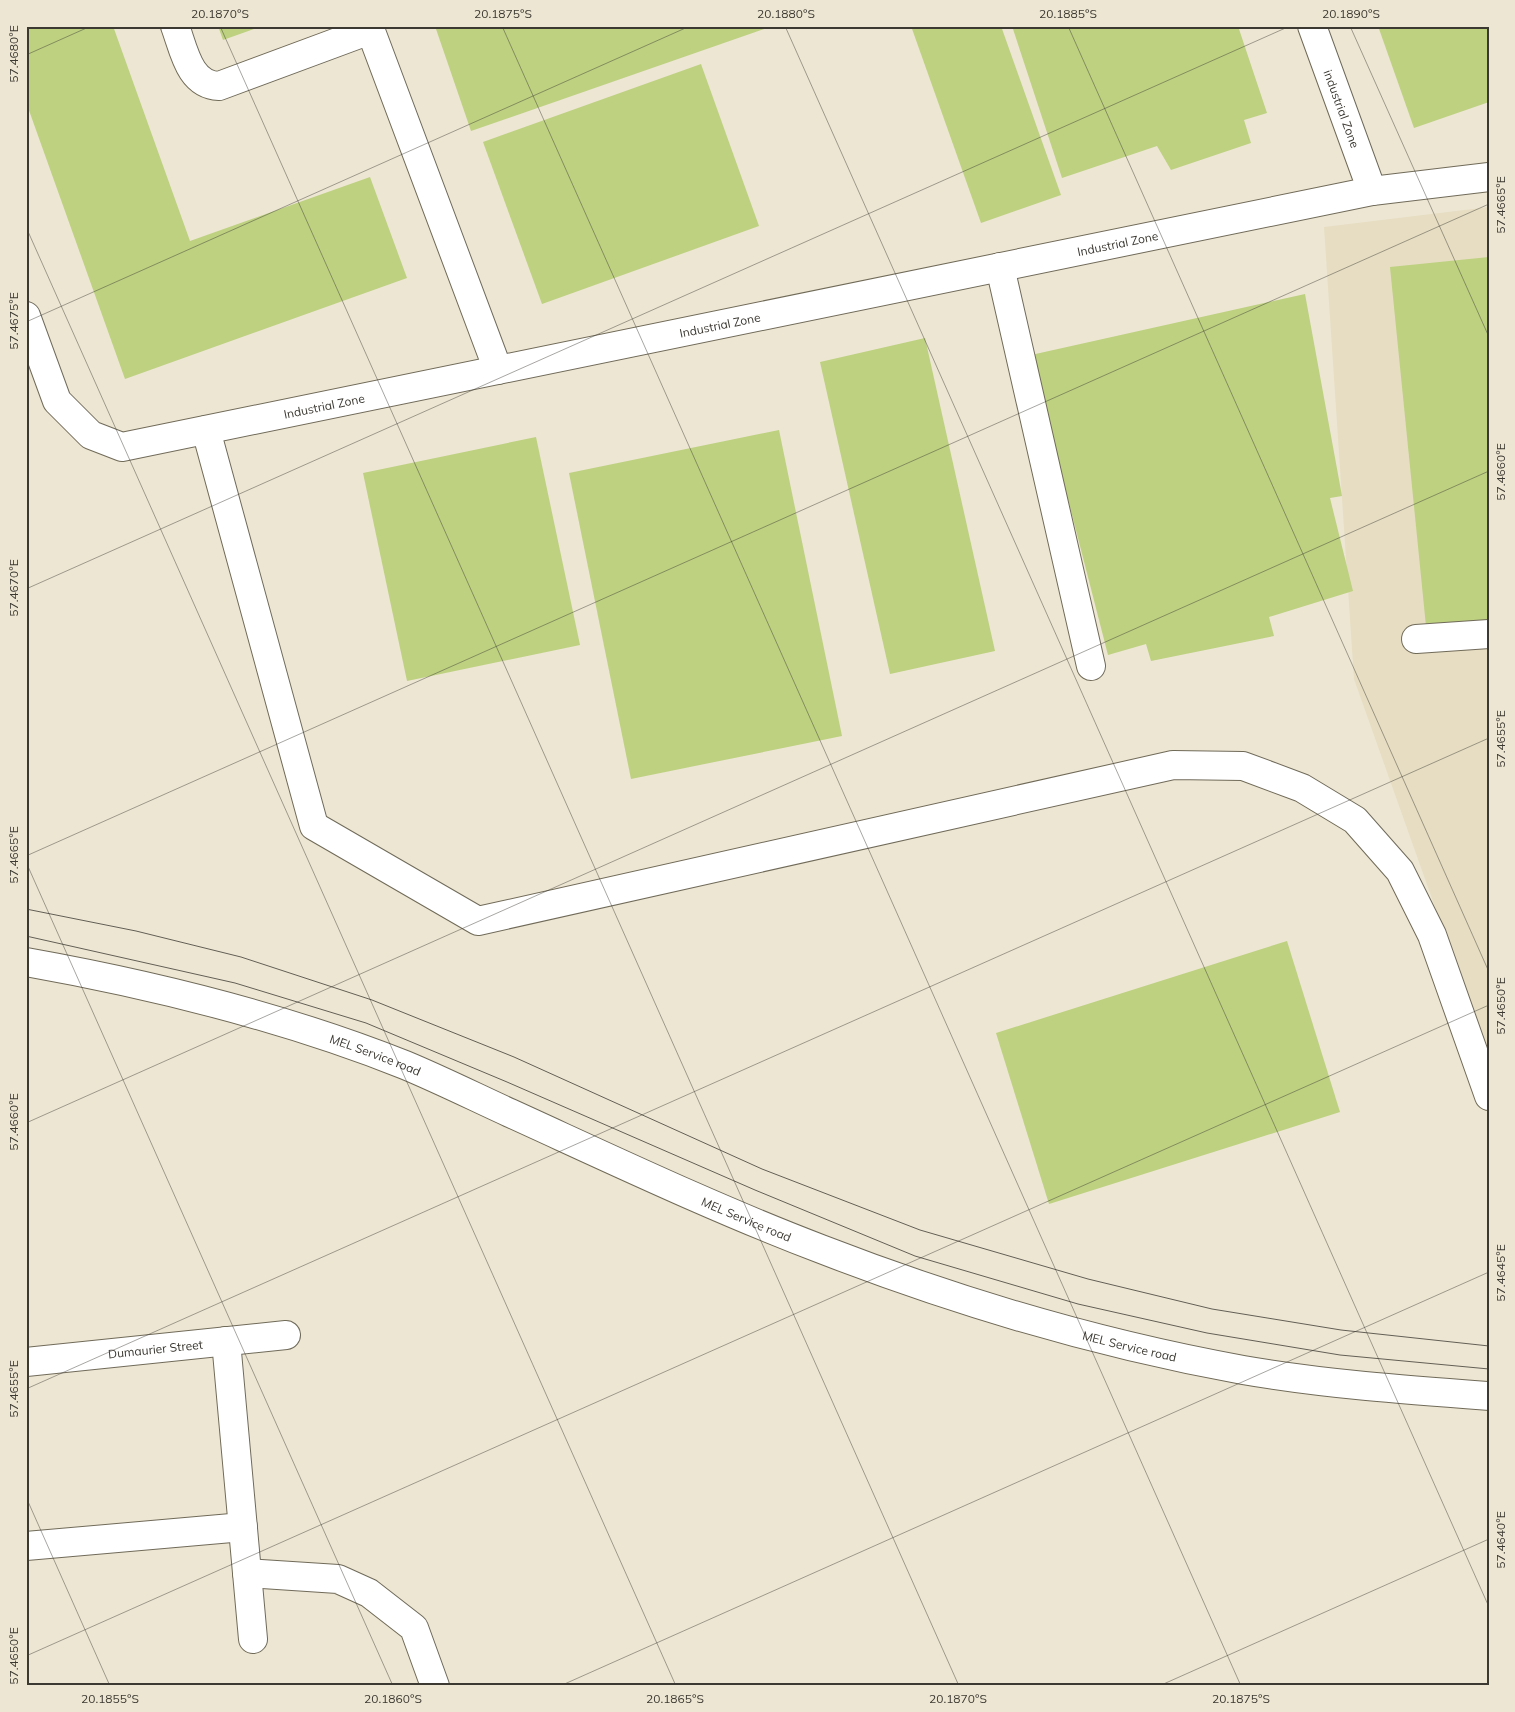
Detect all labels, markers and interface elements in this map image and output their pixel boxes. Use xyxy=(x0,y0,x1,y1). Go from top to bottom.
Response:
text: 20.1870°S xyxy=(191,6,249,21)
text: 20.1875°S xyxy=(474,6,532,21)
text: 20.1880°S xyxy=(757,6,815,21)
text: 20.1885°S xyxy=(1039,6,1097,21)
text: 20.1890°S xyxy=(1322,6,1380,21)
text: 57.4680°E xyxy=(6,25,21,83)
street label: industrial Zone xyxy=(1321,68,1363,150)
text: 57.4665°E xyxy=(1493,176,1508,234)
street label: Industrial Zone xyxy=(1076,228,1159,259)
text: 57.4675°E xyxy=(6,292,21,350)
street label: Industrial Zone xyxy=(678,309,762,340)
street label: Industrial Zone xyxy=(282,390,366,421)
text: 57.4660°E xyxy=(1493,443,1508,501)
text: 57.4670°E xyxy=(6,559,21,617)
text: 57.4655°E xyxy=(1493,710,1508,768)
text: 57.4665°E xyxy=(6,826,21,884)
text: 57.4650°E xyxy=(1493,977,1508,1035)
street label: MEL Service road xyxy=(328,1031,423,1078)
text: 57.4660°E xyxy=(6,1093,21,1151)
street label: MEL Service road xyxy=(699,1193,794,1244)
text: 57.4645°E xyxy=(1493,1244,1508,1302)
street label: MEL Service road xyxy=(1081,1327,1178,1364)
street label: Dumaurier Street xyxy=(107,1336,203,1361)
text: 57.4655°E xyxy=(6,1360,21,1418)
text: 57.4640°E xyxy=(1493,1511,1508,1569)
text: 57.4650°E xyxy=(6,1627,21,1685)
text: 20.1855°S xyxy=(81,1691,139,1706)
text: 20.1860°S xyxy=(364,1691,422,1706)
text: 20.1865°S xyxy=(646,1691,704,1706)
text: 20.1870°S xyxy=(929,1691,987,1706)
text: 20.1875°S xyxy=(1212,1691,1270,1706)

